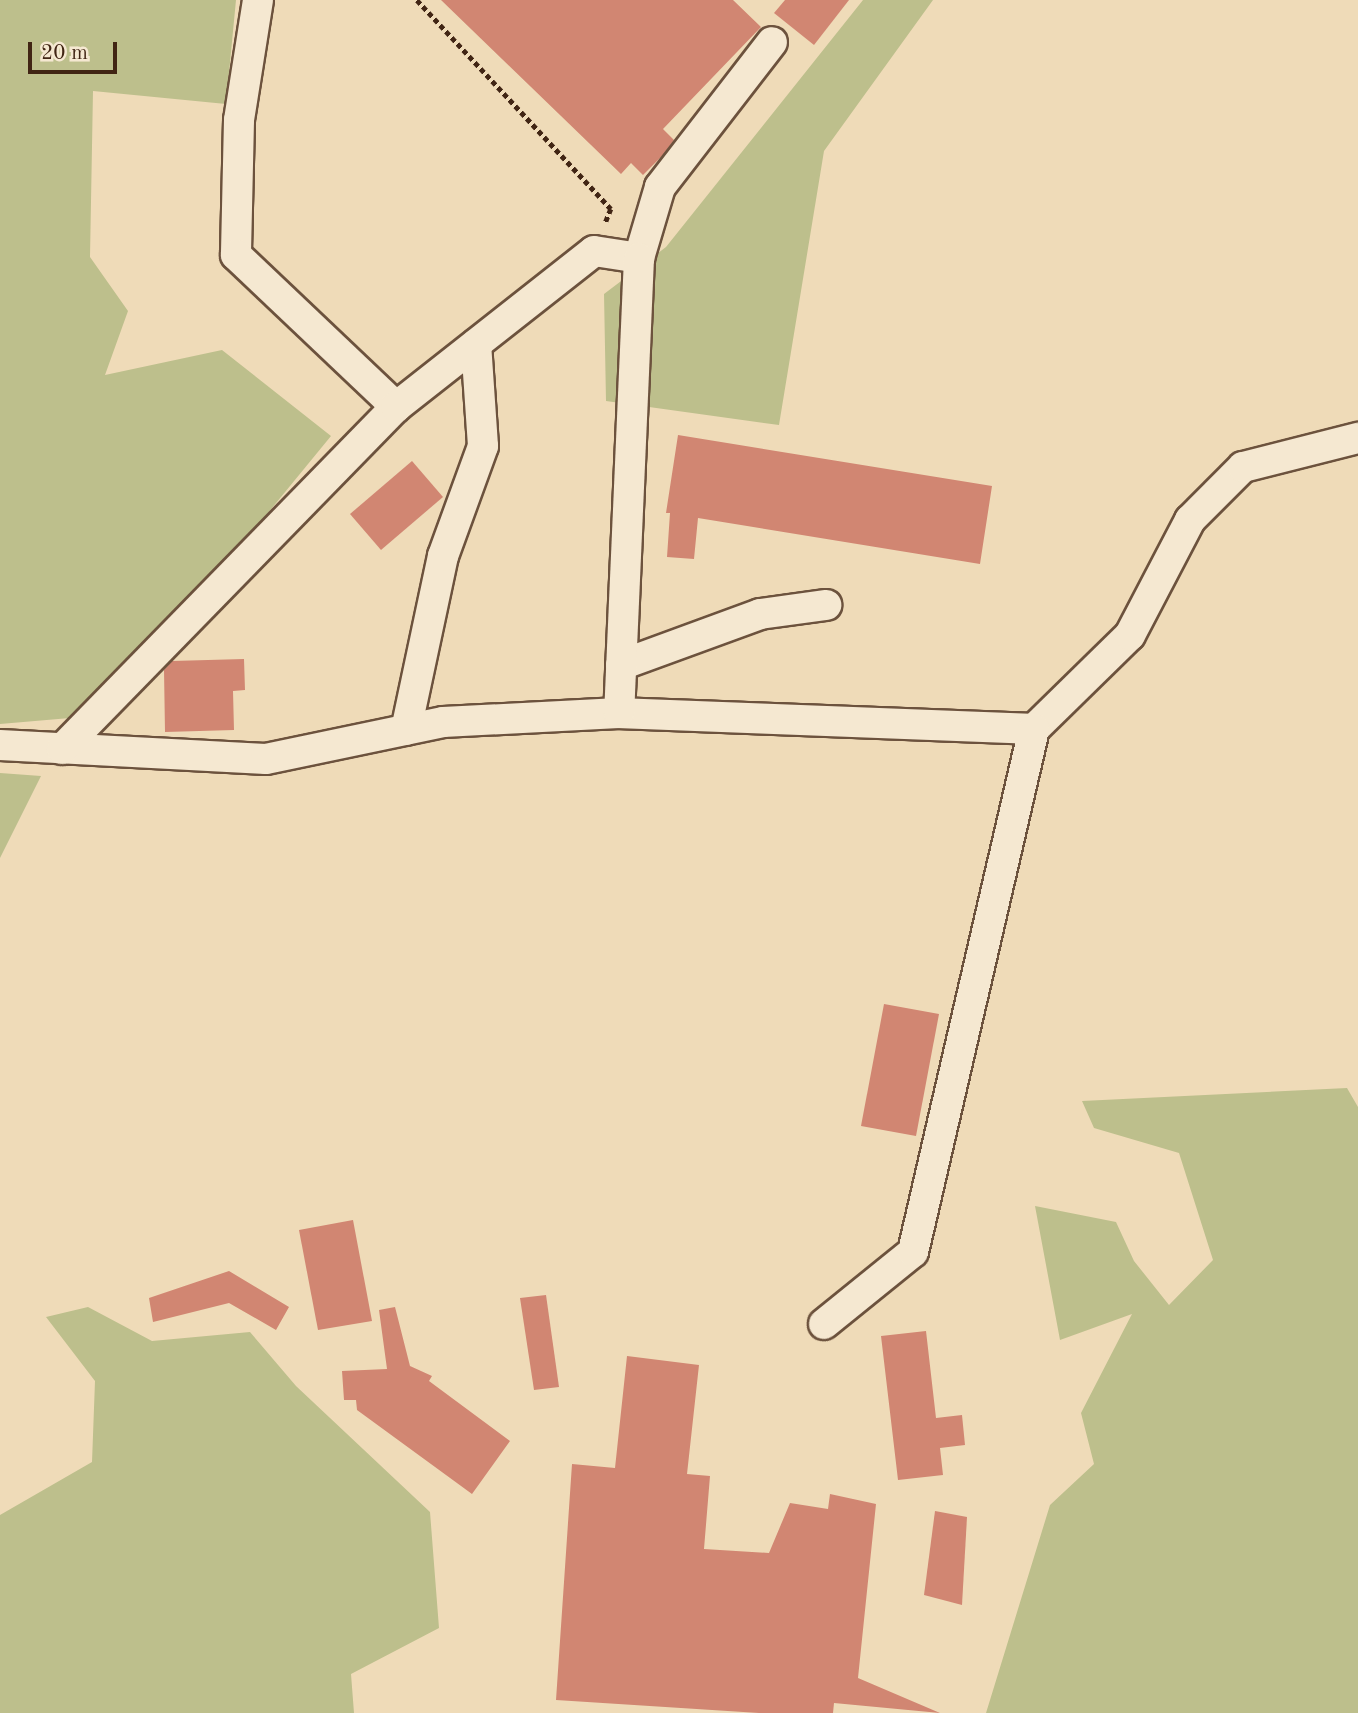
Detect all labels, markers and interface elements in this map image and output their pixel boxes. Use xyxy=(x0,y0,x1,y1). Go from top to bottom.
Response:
scale bar xyxy=(32,28,121,72)
text: 20 m xyxy=(41,43,88,64)

